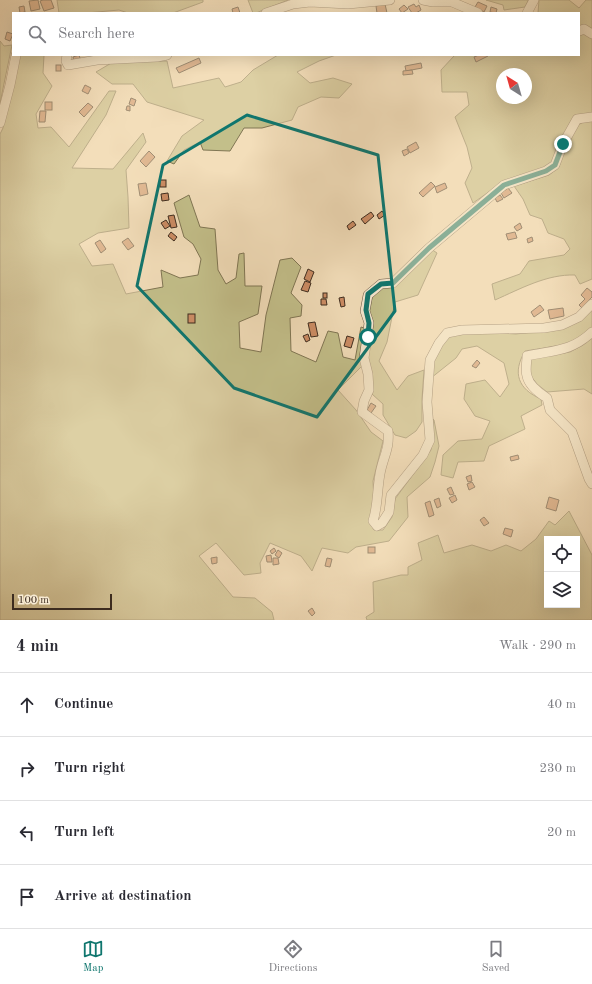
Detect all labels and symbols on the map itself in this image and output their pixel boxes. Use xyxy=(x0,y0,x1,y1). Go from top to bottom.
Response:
north arrow xyxy=(496,68,532,104)
route end xyxy=(554,135,572,153)
route start xyxy=(359,328,377,346)
scale bar xyxy=(12,592,112,611)

